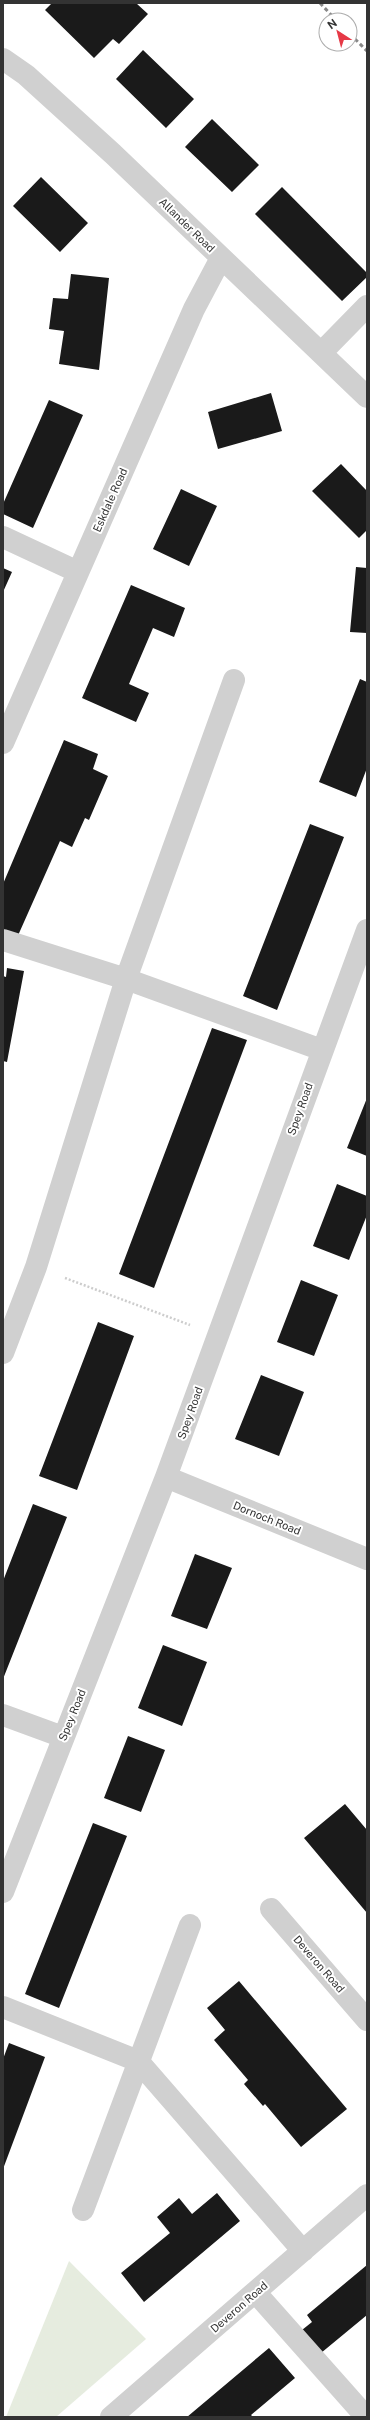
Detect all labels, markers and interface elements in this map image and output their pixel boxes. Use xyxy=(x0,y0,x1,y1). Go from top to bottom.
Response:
north arrow xyxy=(318,12,358,52)
text: N xyxy=(325,17,339,31)
street label: Allander Road xyxy=(157,195,217,255)
street label: Eskdale Road xyxy=(91,466,129,534)
street label: Spey Road xyxy=(285,1081,315,1137)
street label: Spey Road xyxy=(175,1385,205,1441)
street label: Dornoch Road xyxy=(232,1499,302,1537)
street label: Spey Road xyxy=(56,1687,88,1743)
street label: Deveron Road xyxy=(291,1933,347,1995)
street label: Deveron Road xyxy=(208,2279,270,2335)

